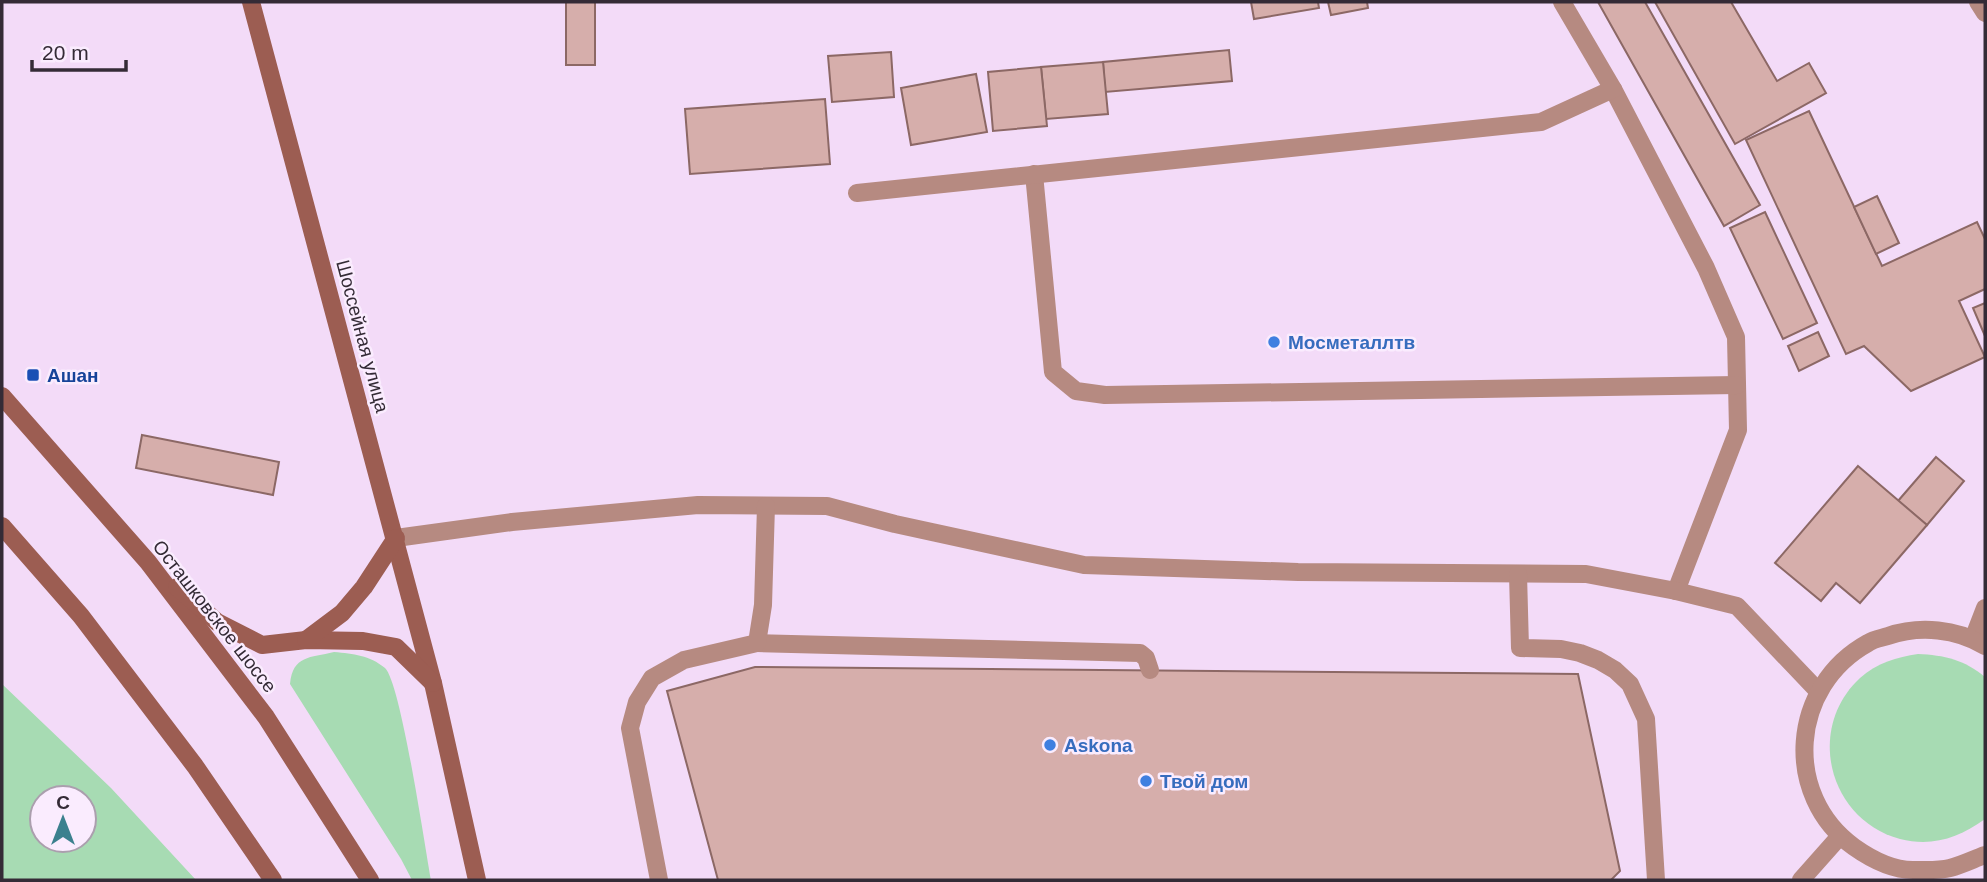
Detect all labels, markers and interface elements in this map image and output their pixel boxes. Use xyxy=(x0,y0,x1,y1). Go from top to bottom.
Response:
scale bar xyxy=(32,28,126,72)
text: 20 m xyxy=(42,41,89,64)
street label: Шоссейная улица xyxy=(332,258,393,415)
place label: Мосметаллтв xyxy=(1288,332,1415,353)
marker: Мосметаллтв xyxy=(1266,334,1282,350)
place label: Ашан xyxy=(47,365,99,386)
marker: Ашан xyxy=(25,367,41,383)
street label: Осташковское шоссе xyxy=(149,536,281,697)
place label: Askona xyxy=(1064,735,1133,756)
marker: Askona xyxy=(1042,737,1058,753)
place label: Твой дом xyxy=(1160,771,1248,792)
marker: Твой дом xyxy=(1138,773,1154,789)
north arrow xyxy=(28,784,98,854)
text: С xyxy=(56,792,70,813)

